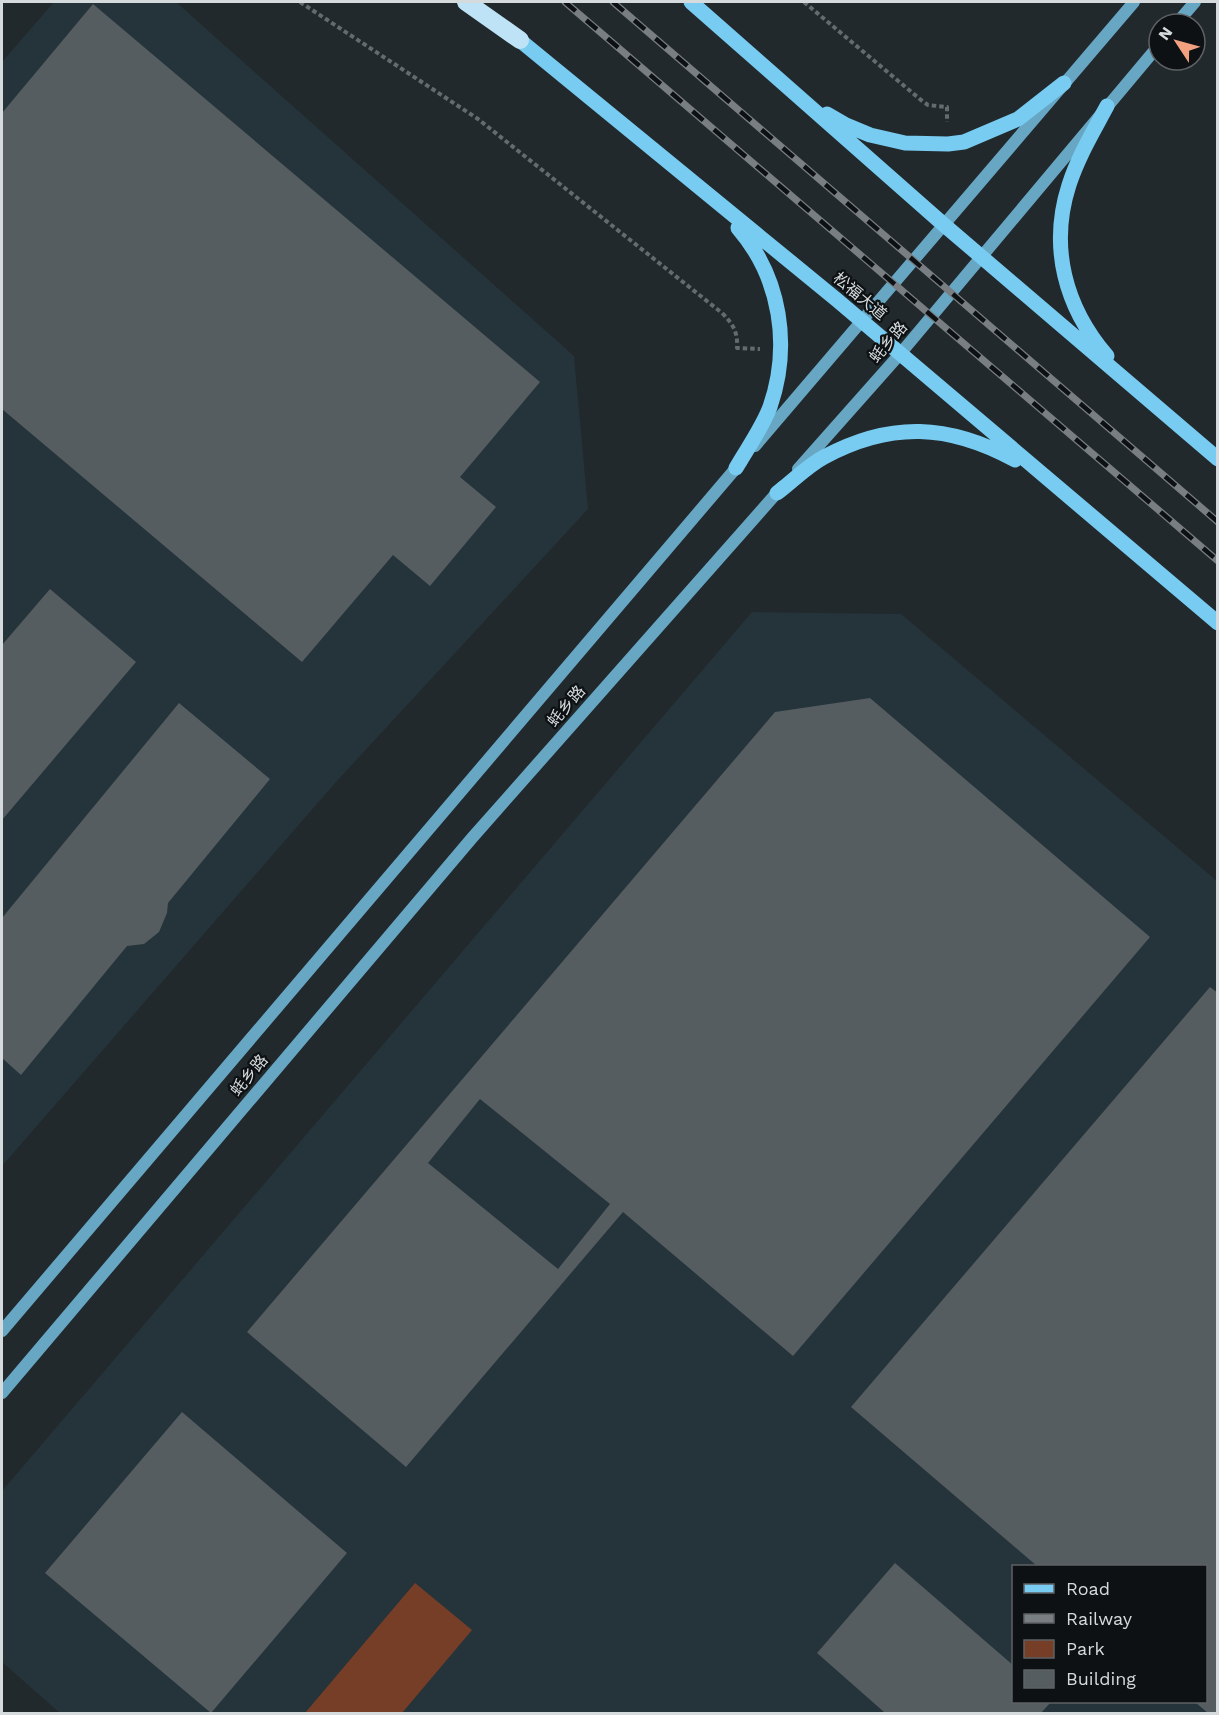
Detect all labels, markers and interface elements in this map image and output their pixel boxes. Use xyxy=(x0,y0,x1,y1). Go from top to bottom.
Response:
north arrow xyxy=(1147,12,1207,72)
text: N xyxy=(1154,23,1176,44)
street label: 松福大道 xyxy=(829,268,891,324)
street label: 蚝乡路 xyxy=(865,318,911,366)
street label: 蚝乡路 xyxy=(543,682,589,730)
street label: 蚝乡路 xyxy=(226,1051,272,1099)
legend xyxy=(1012,1565,1207,1703)
text: Road xyxy=(1066,1578,1110,1599)
text: Railway xyxy=(1066,1608,1133,1629)
text: Park xyxy=(1066,1638,1105,1659)
text: Building xyxy=(1066,1668,1136,1689)

